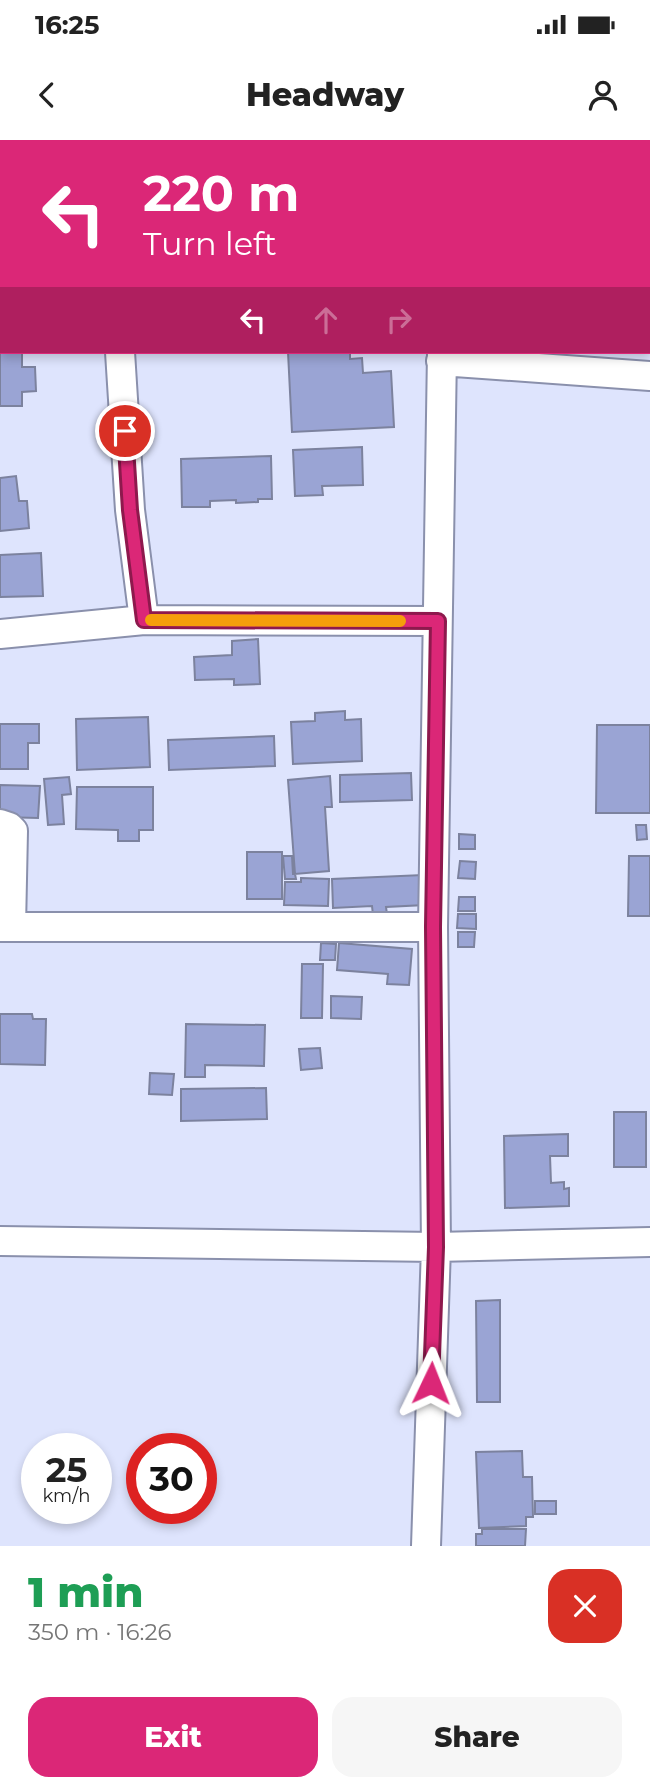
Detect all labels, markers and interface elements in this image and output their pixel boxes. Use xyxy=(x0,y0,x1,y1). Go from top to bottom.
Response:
text: 16:25 xyxy=(35,9,99,41)
text: Headway xyxy=(246,75,404,114)
icon: back xyxy=(28,76,66,114)
icon: person xyxy=(584,76,622,114)
text: 220 m xyxy=(143,164,299,223)
icon: left xyxy=(28,168,119,259)
text: Turn left xyxy=(143,224,277,263)
icon: left xyxy=(234,301,272,339)
icon: ahead xyxy=(307,301,345,339)
icon: right xyxy=(380,301,418,339)
pin xyxy=(95,401,155,461)
icon: arrive xyxy=(106,412,144,450)
position arrow xyxy=(394,1346,468,1420)
speed limit sign: 30 xyxy=(126,1433,217,1524)
text: 25 xyxy=(46,1448,87,1491)
text: km/h xyxy=(42,1485,91,1507)
text: 1 min xyxy=(28,1566,144,1618)
button: close xyxy=(548,1569,622,1643)
text: 350 m · 16:26 xyxy=(28,1618,171,1646)
button: Exit xyxy=(28,1697,318,1777)
button: Share xyxy=(332,1697,622,1777)

